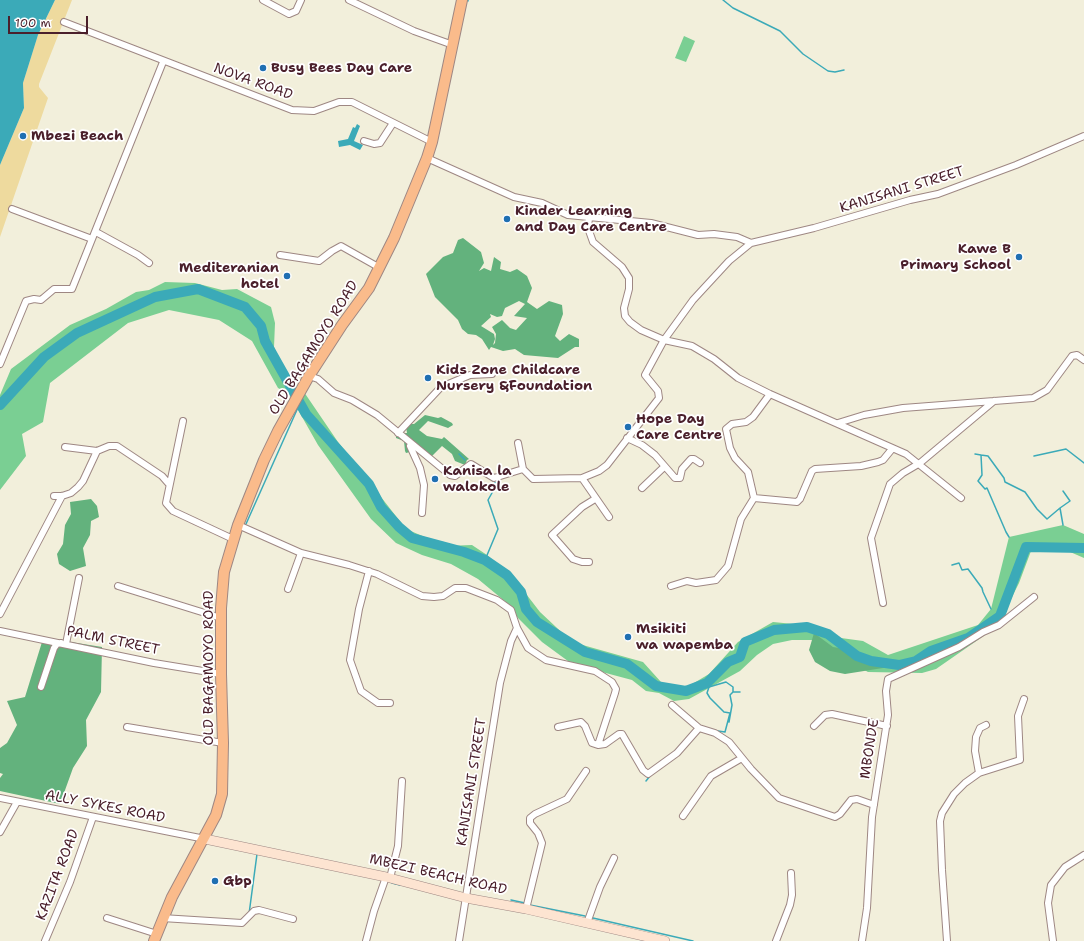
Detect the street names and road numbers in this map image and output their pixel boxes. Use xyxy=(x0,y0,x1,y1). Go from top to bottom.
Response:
street label: NOVA ROAD xyxy=(211,60,295,104)
street label: KANISANI STREET xyxy=(838,163,966,217)
street label: OLD BAGAMOYO ROAD xyxy=(266,278,362,418)
street label: OLD BAGAMOYO ROAD xyxy=(201,590,217,746)
street label: PALM STREET xyxy=(65,623,161,659)
street label: KANISANI STREET xyxy=(454,717,490,847)
street label: MBONDE xyxy=(857,718,883,780)
street label: ALLY SYKES ROAD xyxy=(44,787,166,827)
street label: KAZITA ROAD xyxy=(33,827,83,923)
street label: MBEZI BEACH ROAD xyxy=(368,851,508,899)

